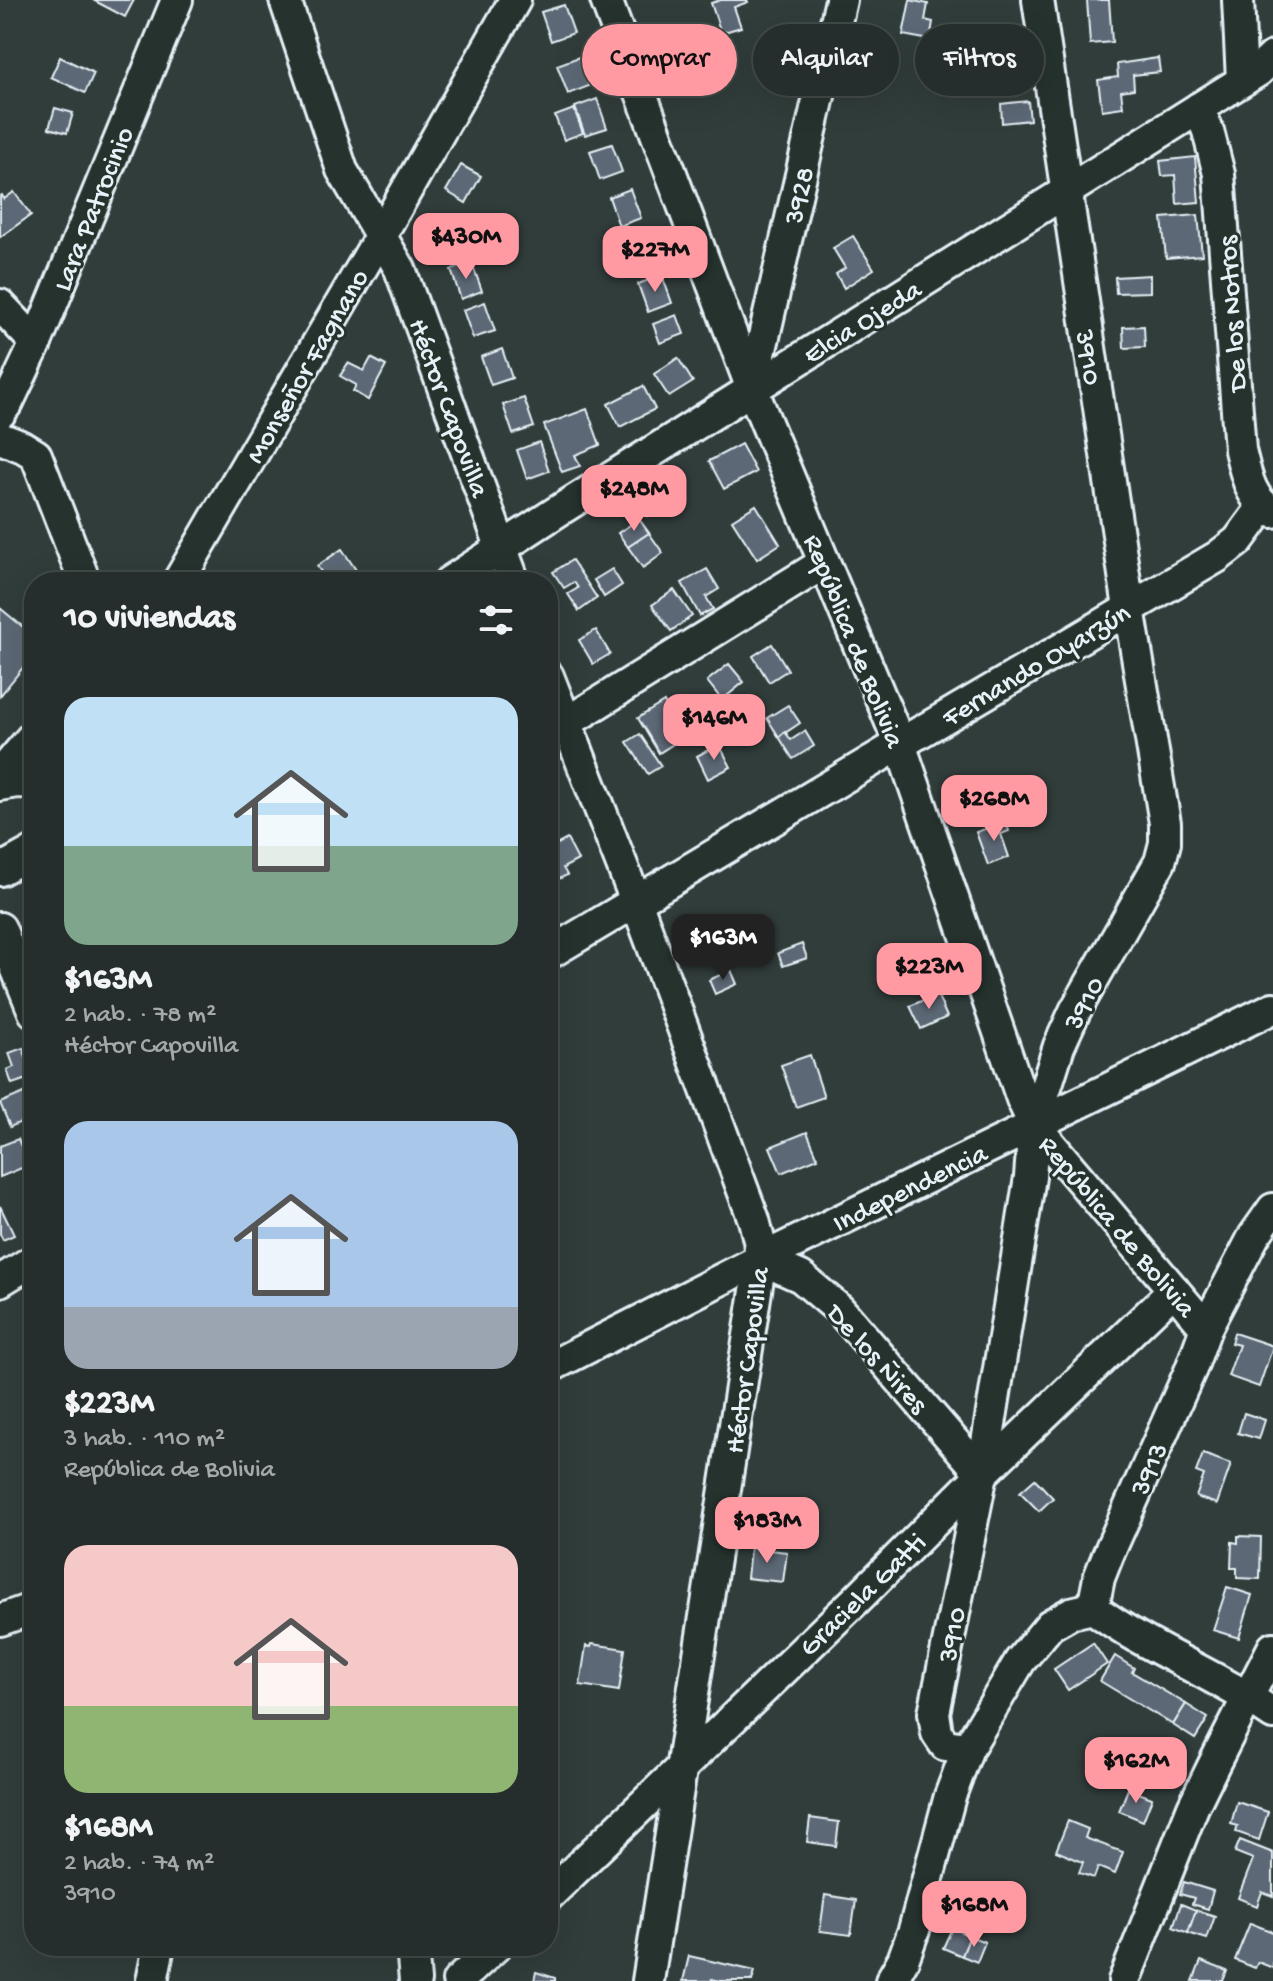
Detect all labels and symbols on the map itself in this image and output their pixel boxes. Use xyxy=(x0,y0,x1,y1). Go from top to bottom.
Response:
street label: Lara Patrocinio xyxy=(47,123,143,297)
street label: 3928 xyxy=(779,164,824,229)
pin: $430M xyxy=(410,213,522,281)
pin: $227M xyxy=(599,226,711,294)
street label: De los Notros xyxy=(1213,234,1257,395)
street label: Monseñor Fagnano xyxy=(240,264,378,470)
street label: Elcia Ojeda xyxy=(798,274,930,373)
street label: Héctor Capovilla xyxy=(399,315,495,504)
street label: 3910 xyxy=(1066,327,1107,388)
pin: $248M xyxy=(578,465,690,533)
street label: República de Bolivia xyxy=(794,530,910,755)
street label: Fernando Oyarzún xyxy=(937,597,1138,736)
pin: $146M xyxy=(658,694,770,762)
pin: $268M xyxy=(938,775,1050,843)
pin: $163M xyxy=(667,914,779,982)
pin: $223M xyxy=(873,943,985,1011)
street label: 3910 xyxy=(1058,972,1114,1037)
street label: República de Bolivia xyxy=(1030,1130,1202,1327)
street label: Independencia xyxy=(828,1138,995,1242)
street label: Héctor Capovilla xyxy=(720,1264,779,1456)
street label: De los Ñires xyxy=(817,1297,934,1422)
street label: 3913 xyxy=(1125,1438,1177,1502)
pin: $183M xyxy=(711,1497,823,1565)
street label: Graciela Gatti xyxy=(794,1528,934,1665)
street label: 3910 xyxy=(933,1604,976,1666)
pin: $162M xyxy=(1080,1737,1192,1805)
pin: $168M xyxy=(918,1881,1030,1949)

